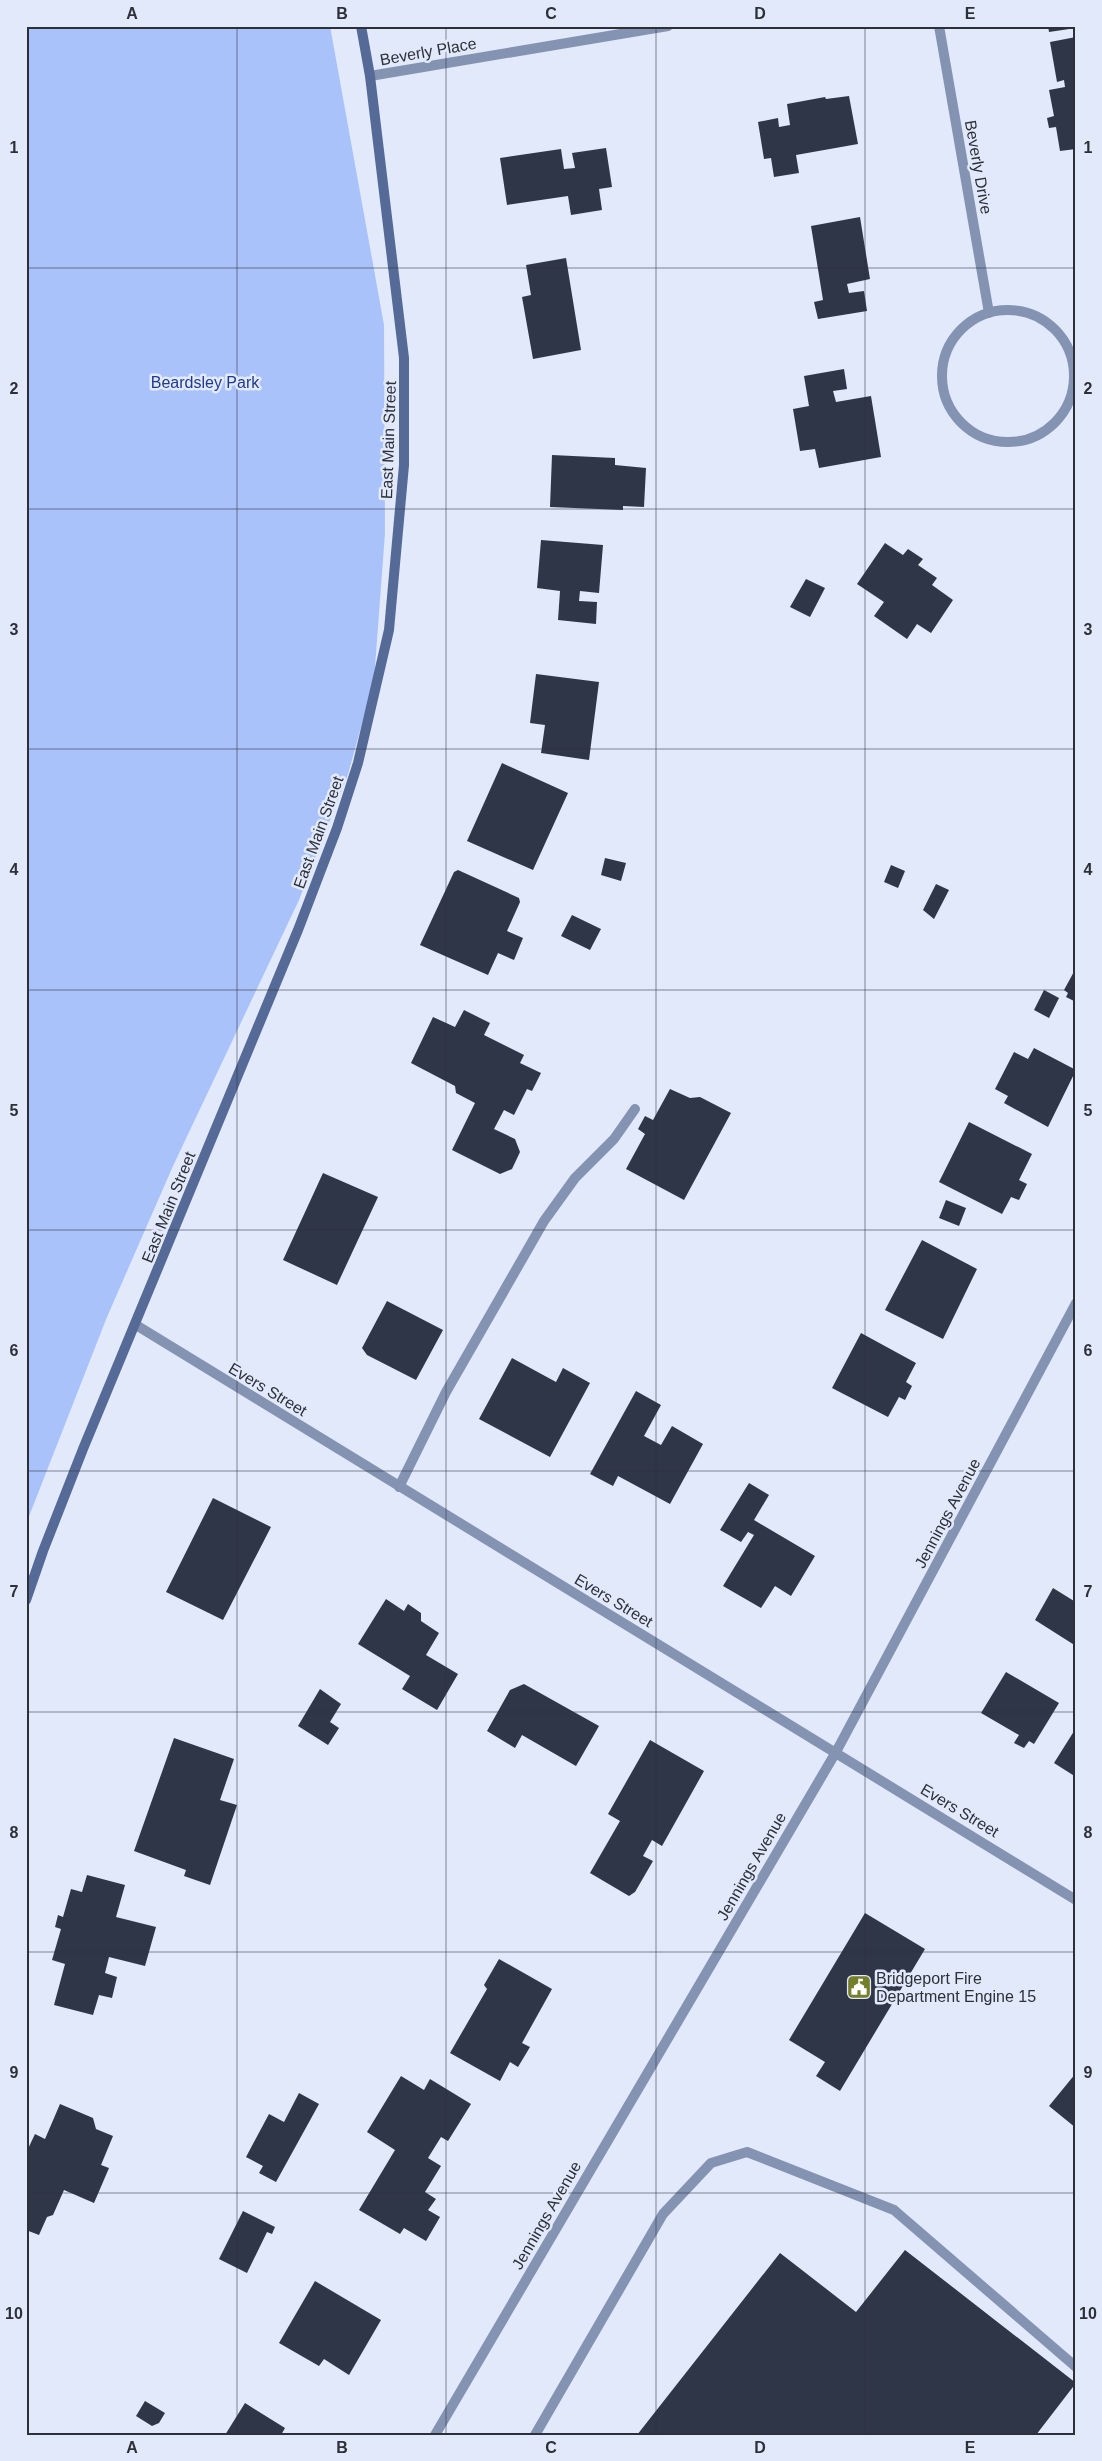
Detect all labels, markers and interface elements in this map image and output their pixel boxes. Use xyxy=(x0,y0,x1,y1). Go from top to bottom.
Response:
text: A xyxy=(126,5,138,22)
text: B xyxy=(336,5,348,22)
text: C xyxy=(545,5,557,22)
text: D xyxy=(754,5,766,22)
text: E xyxy=(965,5,976,22)
street label: Beverly Place xyxy=(378,35,478,68)
street label: Beverly Drive xyxy=(962,119,995,216)
text: 1 xyxy=(10,139,19,156)
text: 1 xyxy=(1084,139,1093,156)
park label: Beardsley Park xyxy=(151,374,260,391)
text: 2 xyxy=(10,380,19,397)
street label: East Main Street xyxy=(378,380,399,499)
text: 2 xyxy=(1084,380,1093,397)
text: 3 xyxy=(10,621,19,638)
text: 3 xyxy=(1084,621,1093,638)
street label: East Main Street xyxy=(290,773,347,891)
text: 4 xyxy=(10,861,19,878)
text: 4 xyxy=(1084,861,1093,878)
text: 5 xyxy=(10,1102,19,1119)
text: 5 xyxy=(1084,1102,1093,1119)
street label: East Main Street xyxy=(138,1149,199,1265)
text: 6 xyxy=(10,1342,19,1359)
text: 6 xyxy=(1084,1342,1093,1359)
street label: Evers Street xyxy=(226,1359,310,1420)
street label: Jennings Avenue xyxy=(911,1455,984,1571)
street label: Evers Street xyxy=(572,1570,656,1631)
text: 7 xyxy=(10,1583,19,1600)
text: 7 xyxy=(1084,1583,1093,1600)
street label: Evers Street xyxy=(918,1780,1002,1841)
street label: Jennings Avenue xyxy=(714,1809,789,1923)
text: 8 xyxy=(10,1824,19,1841)
text: 8 xyxy=(1084,1824,1093,1841)
place label: Bridgeport Fire Department Engine 15 xyxy=(876,1970,1036,2005)
public building icon: Bridgeport Fire Department Engine 15 xyxy=(846,1974,872,2000)
text: 9 xyxy=(10,2064,19,2081)
text: 9 xyxy=(1084,2064,1093,2081)
street label: Jennings Avenue xyxy=(509,2158,584,2272)
text: 10 xyxy=(5,2305,23,2322)
text: 10 xyxy=(1079,2305,1097,2322)
text: A xyxy=(126,2439,138,2456)
text: B xyxy=(336,2439,348,2456)
text: C xyxy=(545,2439,557,2456)
text: D xyxy=(754,2439,766,2456)
text: E xyxy=(965,2439,976,2456)

